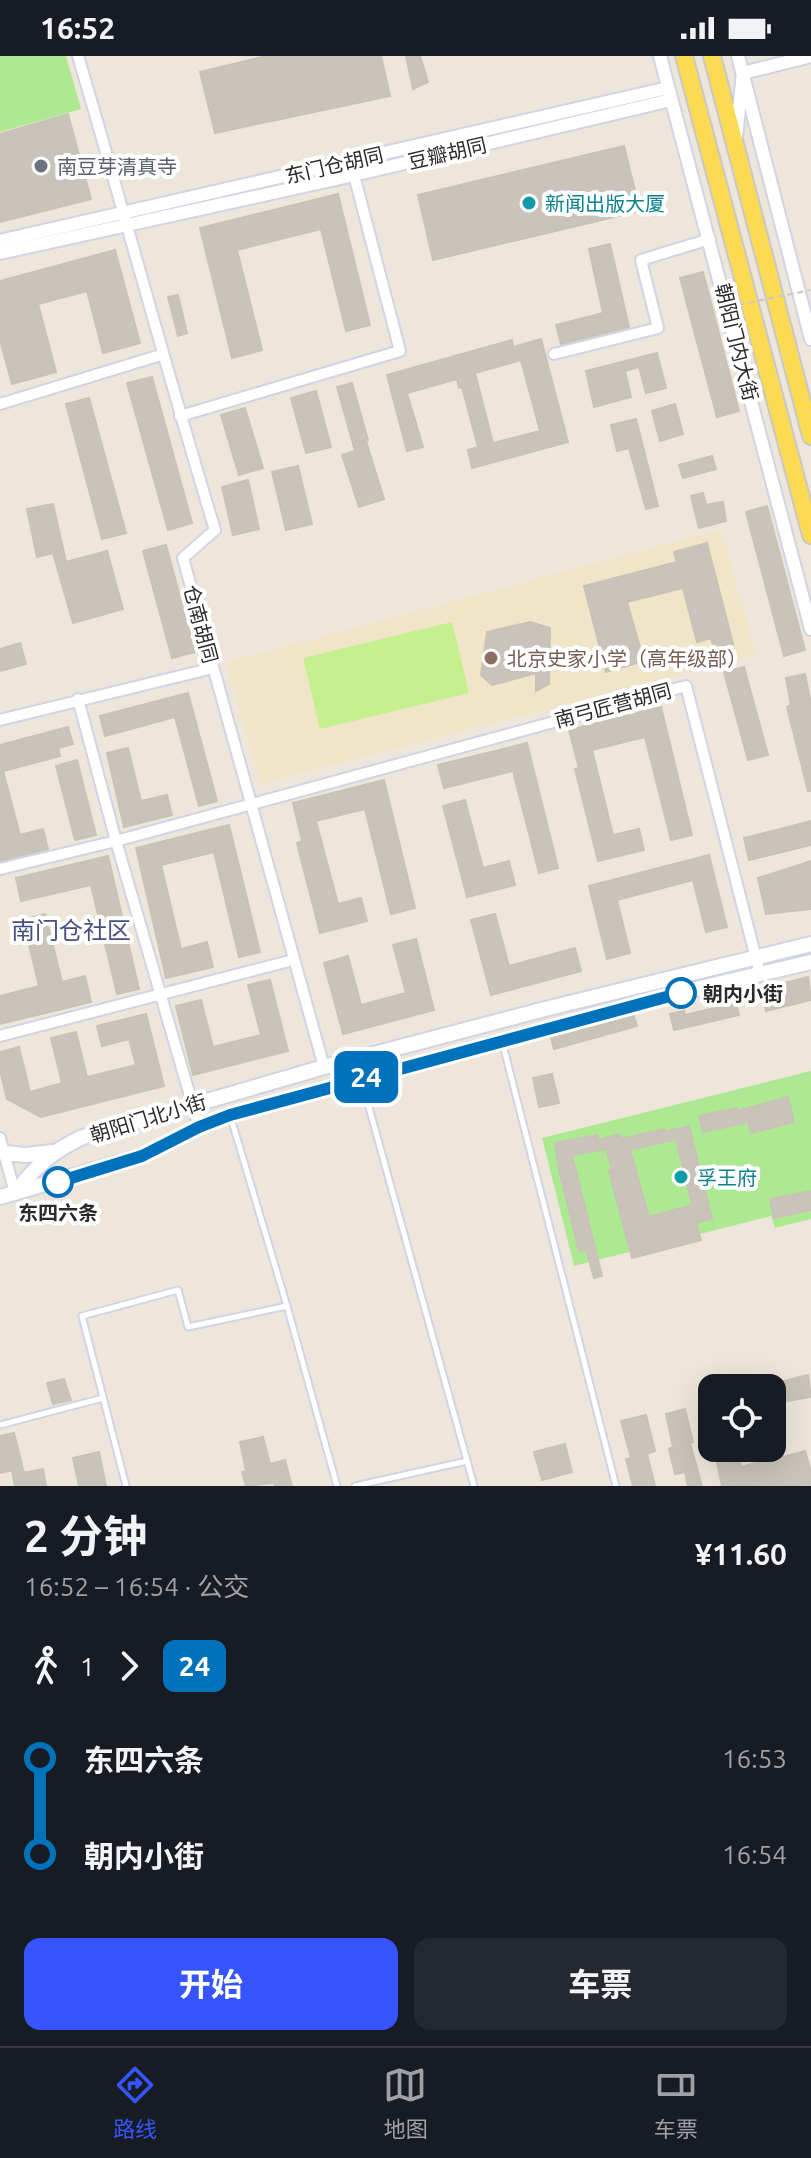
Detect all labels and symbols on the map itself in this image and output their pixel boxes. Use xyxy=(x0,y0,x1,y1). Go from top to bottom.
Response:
street label: 豆瓣胡同 xyxy=(405,133,489,173)
street label: 东门仓胡同 xyxy=(283,143,385,187)
place label: 南豆芽清真寺 xyxy=(57,155,177,178)
marker: 南豆芽清真寺 xyxy=(32,157,50,175)
place label: 新闻出版大厦 xyxy=(545,192,665,215)
marker: 新闻出版大厦 xyxy=(520,194,538,212)
street label: 朝阳门内大街 xyxy=(711,281,763,403)
street label: 仓南胡同 xyxy=(180,582,222,666)
place label: 北京史家小学（高年级部） xyxy=(507,647,747,670)
marker: 北京史家小学（高年级部） xyxy=(482,649,500,667)
street label: 南弓匠营胡同 xyxy=(552,678,674,732)
district label: 南门仓社区 xyxy=(11,917,131,944)
marker: 朝内小街 xyxy=(666,978,696,1008)
place label: 朝内小街 xyxy=(703,982,783,1005)
line badge: 24 xyxy=(330,1051,402,1103)
street label: 朝阳门北小街 xyxy=(87,1089,209,1147)
place label: 孚王府 xyxy=(697,1166,757,1189)
marker: 东四六条 xyxy=(43,1167,73,1197)
marker: 孚王府 xyxy=(672,1168,690,1186)
place label: 东四六条 xyxy=(18,1201,98,1224)

